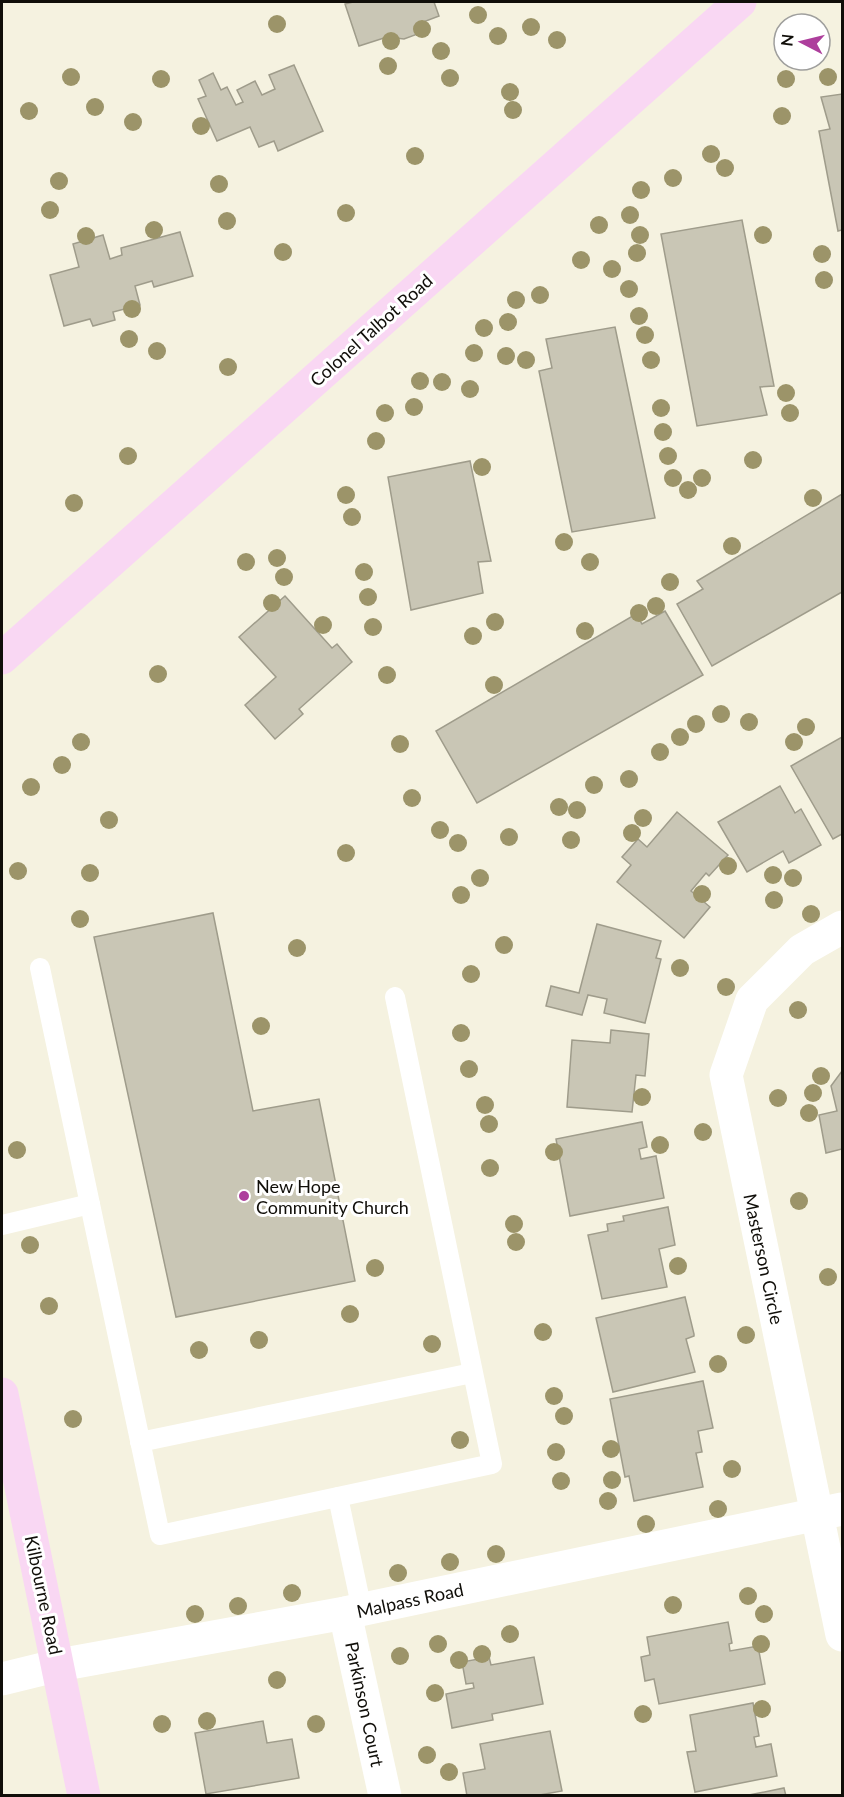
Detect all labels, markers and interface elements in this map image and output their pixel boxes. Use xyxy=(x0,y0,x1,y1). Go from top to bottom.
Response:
north arrow xyxy=(772,12,832,72)
text: N xyxy=(776,33,797,47)
street label: Colonel Talbot Road xyxy=(305,269,437,391)
place label: New Hope Community Church xyxy=(256,1175,409,1218)
marker: New Hope Community Church xyxy=(237,1189,251,1203)
street label: Masterson Circle xyxy=(739,1192,789,1326)
street label: Kilbourne Road xyxy=(21,1533,67,1657)
street label: Malpass Road xyxy=(355,1578,465,1622)
street label: Parkinson Court xyxy=(341,1639,389,1769)

